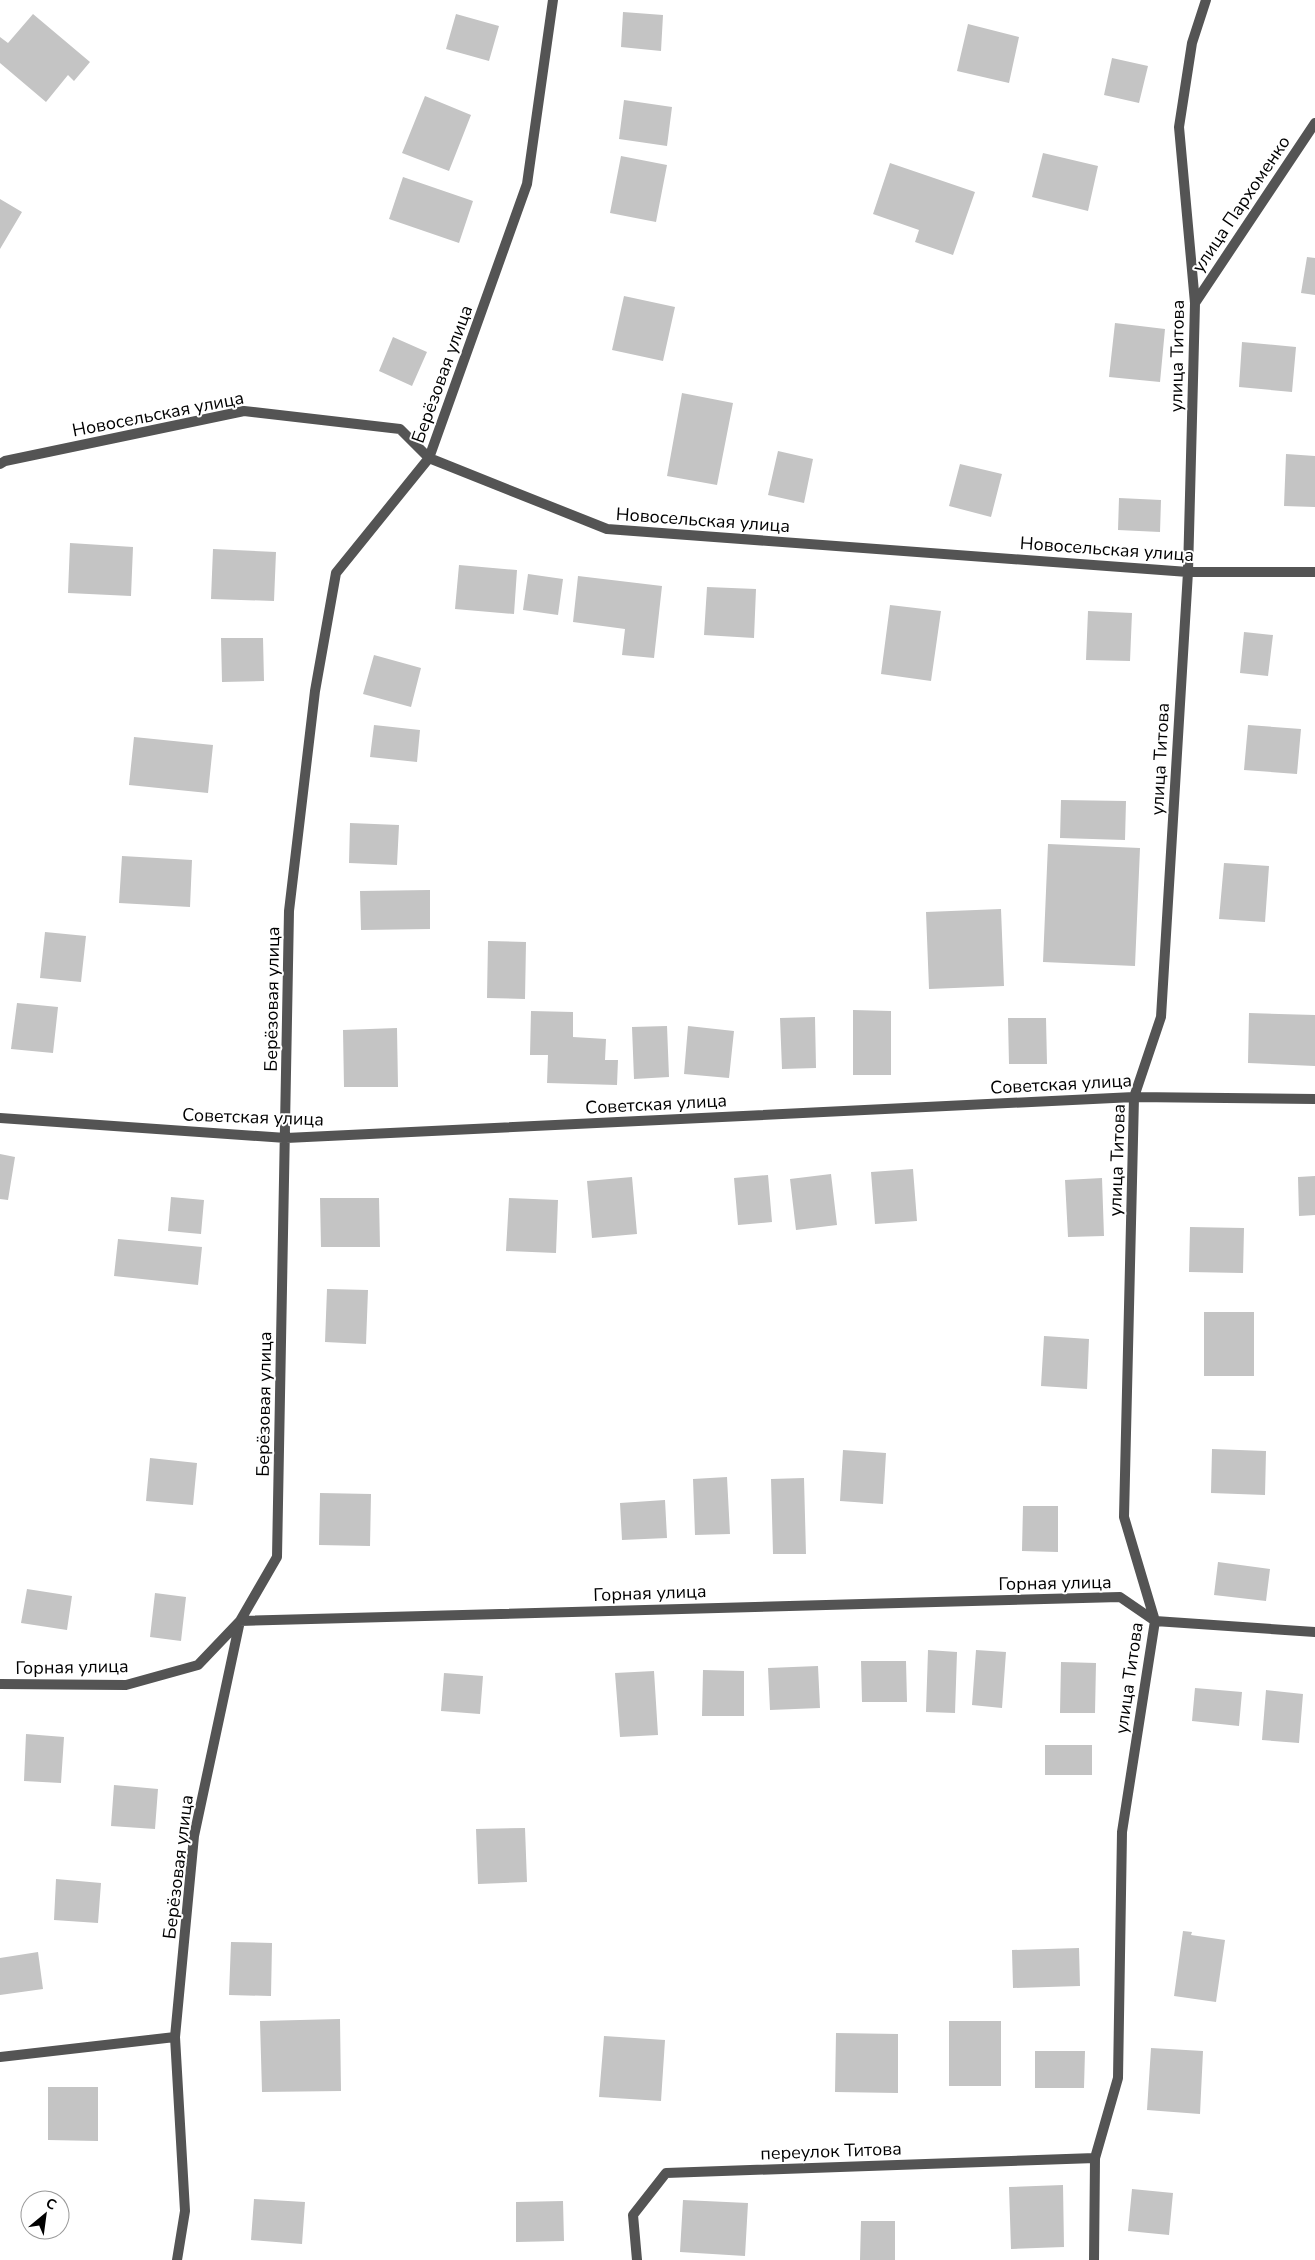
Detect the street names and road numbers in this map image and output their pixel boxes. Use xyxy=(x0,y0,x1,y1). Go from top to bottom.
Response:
street label: улица Пархоменко xyxy=(1186,131,1296,277)
street label: улица Титова xyxy=(1164,300,1190,412)
street label: Берёзовая улица xyxy=(406,302,478,446)
street label: Новосельская улица xyxy=(70,386,246,442)
street label: Новосельская улица xyxy=(615,502,791,538)
street label: Новосельская улица xyxy=(1019,531,1195,567)
street label: улица Титова xyxy=(1145,702,1175,816)
street label: Берёзовая улица xyxy=(259,926,285,1072)
street label: Советская улица xyxy=(990,1068,1132,1100)
street label: Советская улица xyxy=(585,1088,727,1120)
street label: Советская улица xyxy=(182,1103,324,1131)
street label: улица Титова xyxy=(1103,1103,1131,1217)
street label: Берёзовая улица xyxy=(251,1331,277,1477)
street label: Горная улица xyxy=(998,1570,1112,1596)
street label: Горная улица xyxy=(593,1579,707,1607)
street label: улица Титова xyxy=(1109,1621,1149,1735)
street label: Горная улица xyxy=(15,1654,129,1680)
street label: Берёзовая улица xyxy=(157,1793,199,1941)
street label: переулок Титова xyxy=(760,2137,902,2165)

